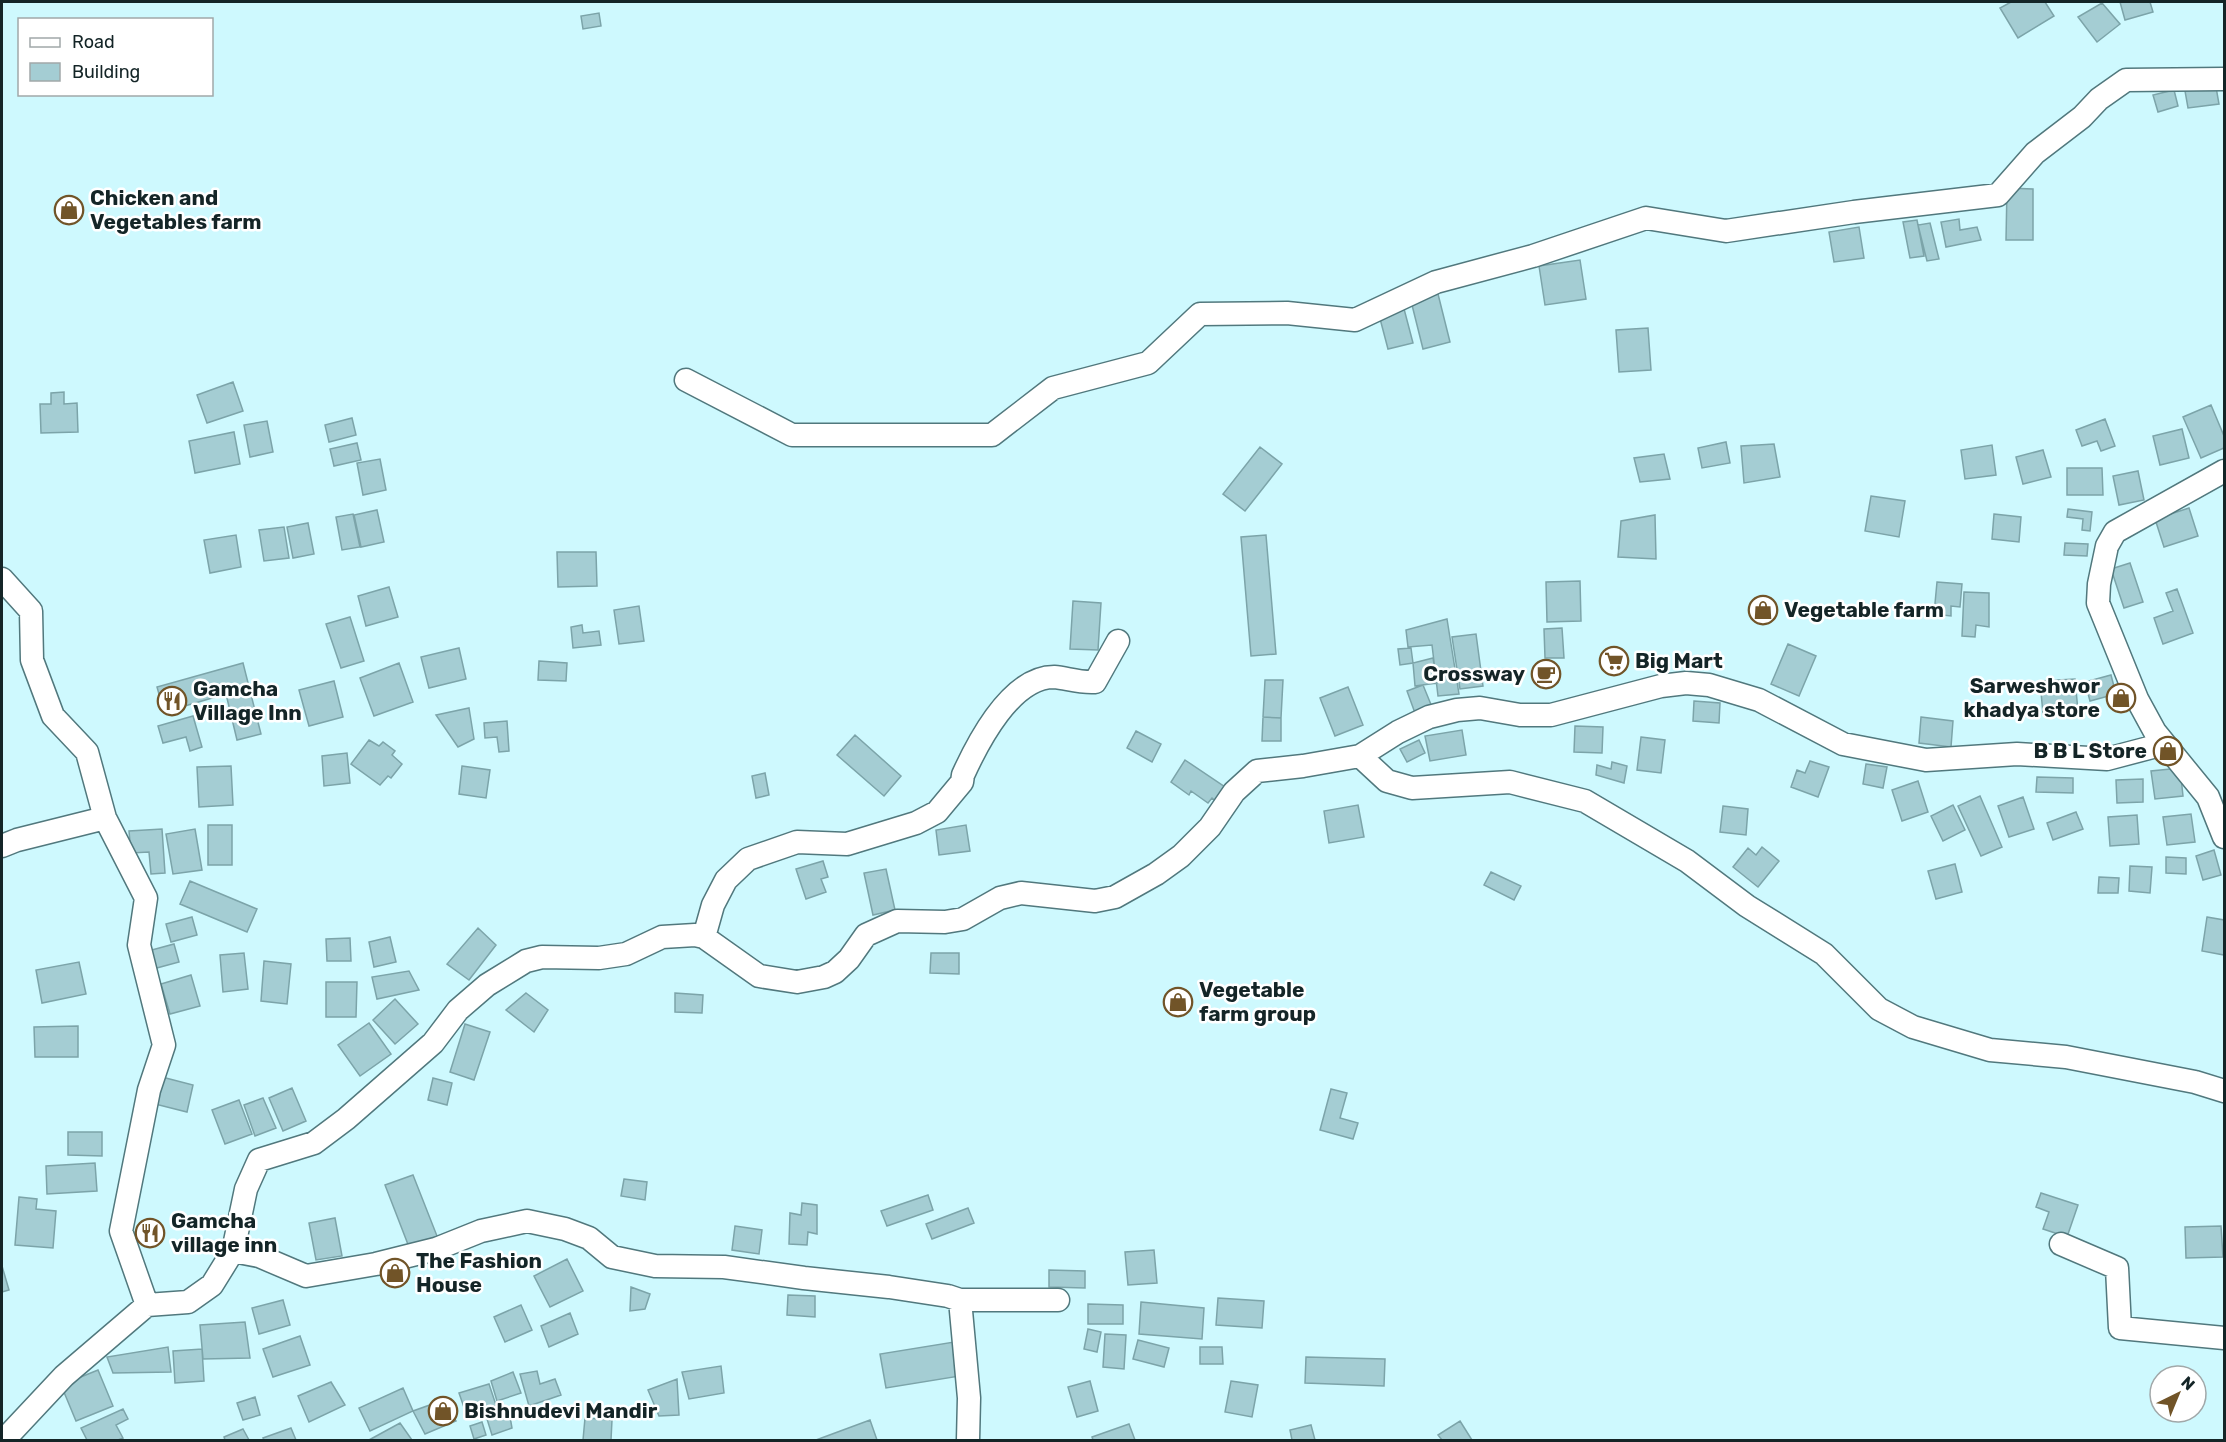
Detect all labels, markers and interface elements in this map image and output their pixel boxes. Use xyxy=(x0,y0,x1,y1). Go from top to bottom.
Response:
legend xyxy=(18,18,213,96)
text: Road xyxy=(72,31,115,53)
text: Building xyxy=(72,61,140,83)
place label: Chicken and Vegetables farm xyxy=(90,185,262,234)
shop icon: Chicken and Vegetables farm xyxy=(53,194,85,226)
shop icon: Vegetable farm xyxy=(1747,594,1779,626)
place label: Vegetable farm xyxy=(1784,597,1944,622)
supermarket icon: Big Mart xyxy=(1598,645,1630,677)
place label: Big Mart xyxy=(1635,648,1723,673)
cafe icon: Crossway xyxy=(1530,658,1562,690)
place label: Crossway xyxy=(1423,661,1525,686)
place label: Sarweshwor khadya store xyxy=(1963,673,2100,722)
place label: Gamcha Village Inn xyxy=(193,676,302,725)
shop icon: Sarweshwor khadya store xyxy=(2105,682,2137,714)
restaurant icon: Gamcha Village Inn xyxy=(156,685,188,717)
shop icon: B B L Store xyxy=(2152,735,2184,767)
place label: B B L Store xyxy=(2033,738,2147,763)
place label: Vegetable farm group xyxy=(1199,977,1316,1026)
shop icon: Vegetable farm group xyxy=(1162,986,1194,1018)
place label: Gamcha village inn xyxy=(171,1208,277,1257)
restaurant icon: Gamcha village inn xyxy=(134,1217,166,1249)
place label: The Fashion House xyxy=(416,1248,542,1297)
shop icon: The Fashion House xyxy=(379,1257,411,1289)
north arrow xyxy=(2148,1364,2208,1424)
text: N xyxy=(2177,1373,2199,1394)
shop icon: Bishnudevi Mandir xyxy=(427,1395,459,1427)
place label: Bishnudevi Mandir xyxy=(464,1398,658,1423)

